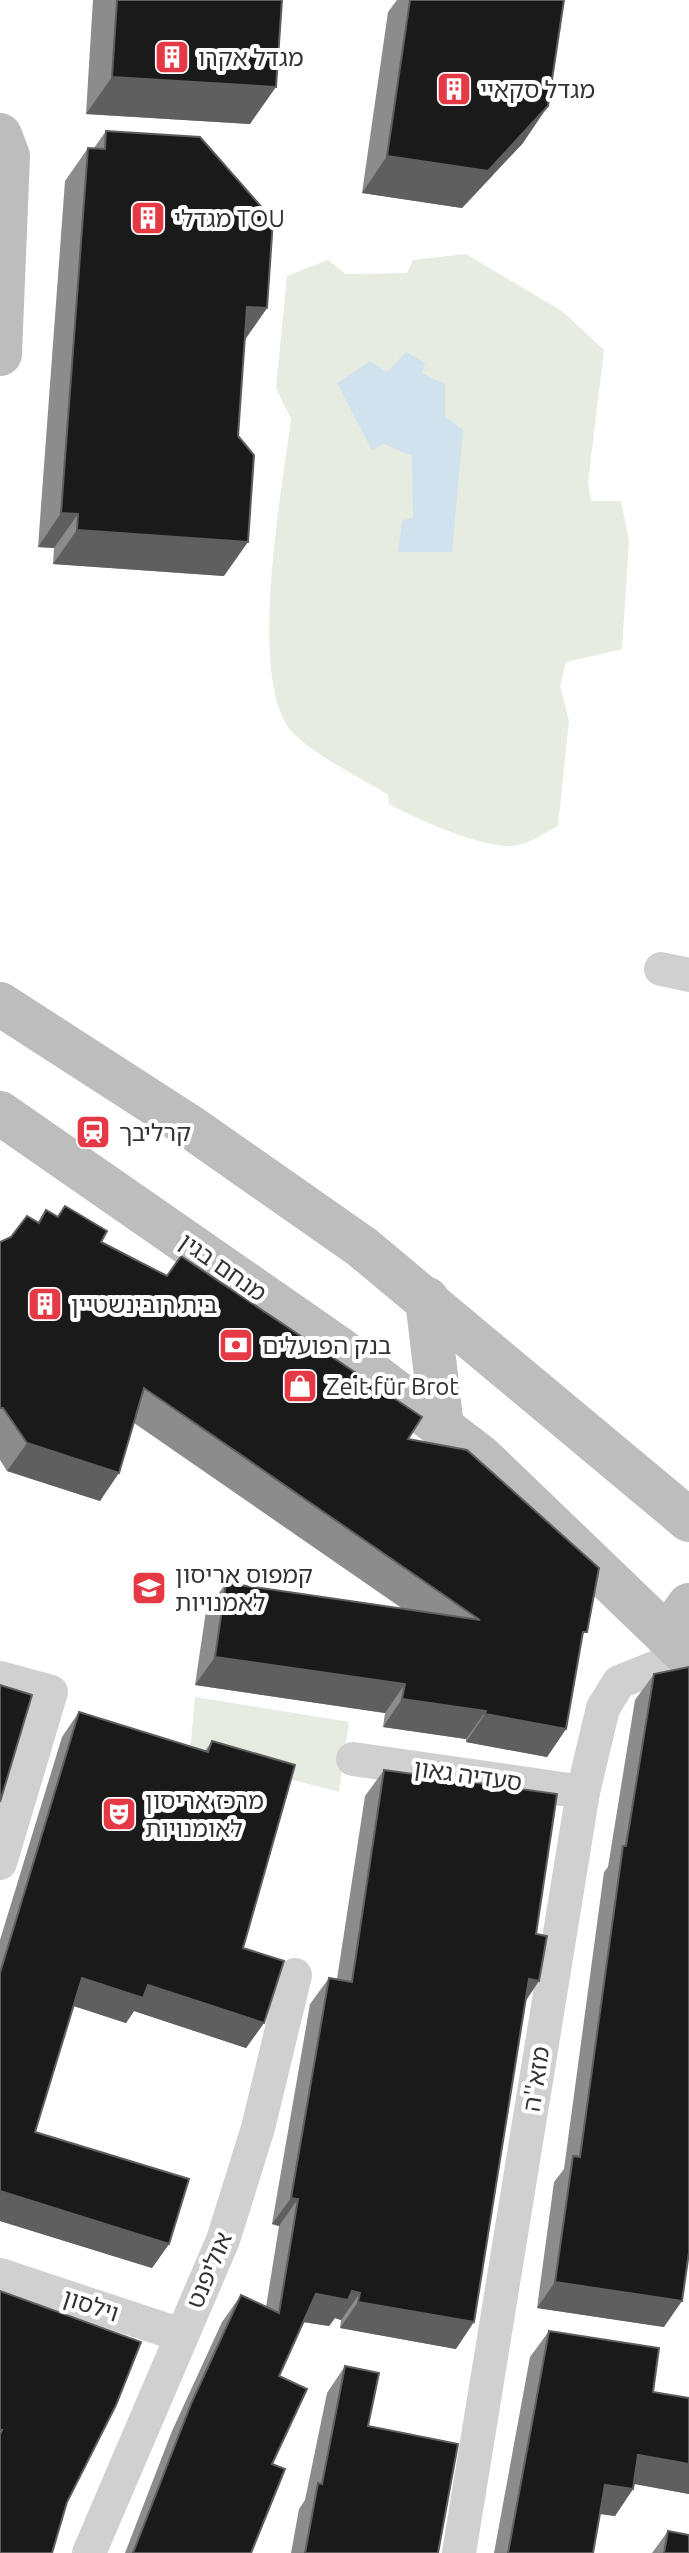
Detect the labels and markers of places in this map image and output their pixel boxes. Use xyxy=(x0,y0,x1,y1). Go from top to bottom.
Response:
building icon: מגדל אקרו xyxy=(153,38,191,76)
place label: מגדל אקרו xyxy=(198,44,304,71)
building icon: מגדל סקאיי xyxy=(435,70,473,108)
place label: מגדל סקאיי xyxy=(480,76,595,103)
building icon: מגדלי TOU xyxy=(129,199,167,237)
place label: מגדלי TOU xyxy=(174,205,285,232)
station icon: קרליבך xyxy=(74,1113,112,1151)
place label: קרליבך xyxy=(119,1119,191,1146)
building icon: בית רובינשטיין xyxy=(26,1285,64,1323)
place label: בית רובינשטיין xyxy=(71,1291,218,1318)
bank icon: בנק הפועלים xyxy=(217,1326,255,1364)
place label: בנק הפועלים xyxy=(262,1332,392,1359)
shop icon: Zeit für Brot xyxy=(281,1367,319,1405)
place label: Zeit für Brot xyxy=(326,1373,459,1400)
place label: קמפוס אריסון לאמנויות xyxy=(175,1561,313,1616)
school or university icon: קמפוס אריסון לאמנויות xyxy=(130,1569,168,1607)
place label: מרכז אריסון לאומנויות xyxy=(145,1787,264,1842)
theatre icon: מרכז אריסון לאומנויות xyxy=(100,1795,138,1833)

